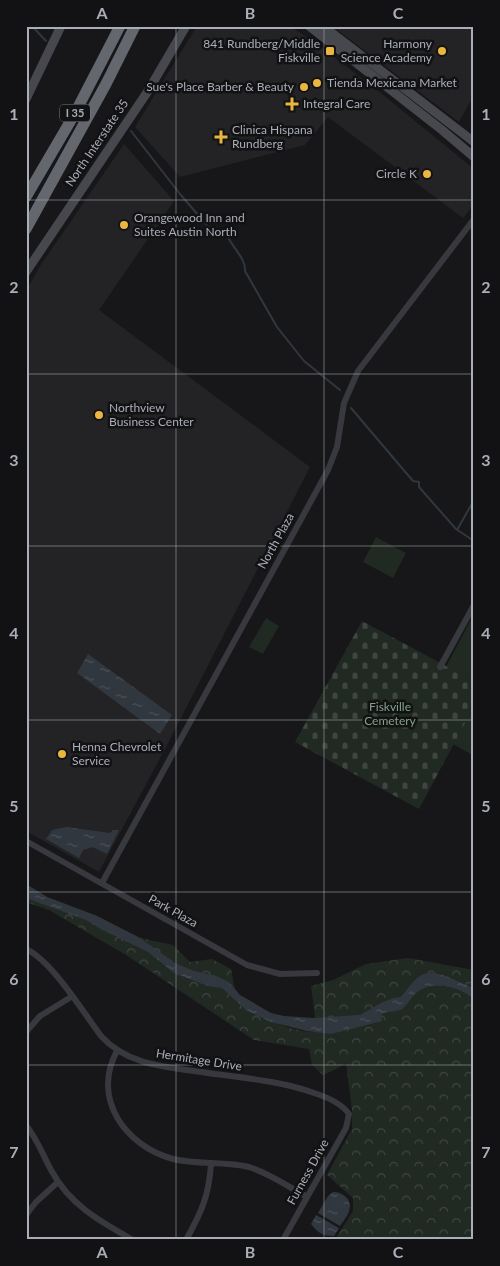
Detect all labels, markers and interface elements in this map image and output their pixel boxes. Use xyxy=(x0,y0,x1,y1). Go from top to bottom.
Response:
text: A xyxy=(95,3,108,22)
text: B xyxy=(245,3,255,22)
text: C xyxy=(393,3,404,22)
place label: 841 Rundberg/Middle Fiskville xyxy=(203,36,320,65)
place label: Harmony Science Academy xyxy=(341,36,433,65)
marker: 841 Rundberg/Middle Fiskville xyxy=(324,45,336,57)
marker: Harmony Science Academy xyxy=(436,45,448,57)
place label: Tienda Mexicana Market xyxy=(327,75,458,90)
marker: Tienda Mexicana Market xyxy=(311,77,323,89)
place label: Sue's Place Barber & Beauty xyxy=(146,79,295,94)
marker: Sue's Place Barber & Beauty xyxy=(298,81,310,93)
street label: North Interstate 35 xyxy=(62,96,131,189)
place label: Integral Care xyxy=(303,96,370,111)
marker: Integral Care xyxy=(285,97,299,111)
text: 1 xyxy=(9,104,19,123)
text: 1 xyxy=(481,104,491,123)
road number: I 35 xyxy=(60,105,90,122)
place label: Clinica Hispana Rundberg xyxy=(232,122,313,151)
marker: Clinica Hispana Rundberg xyxy=(214,130,228,144)
place label: Circle K xyxy=(376,166,417,181)
marker: Circle K xyxy=(421,168,433,180)
place label: Orangewood Inn and Suites Austin North xyxy=(134,210,245,239)
marker: Orangewood Inn and Suites Austin North xyxy=(118,219,130,231)
text: 2 xyxy=(9,277,19,296)
text: 2 xyxy=(481,277,491,296)
place label: Northview Business Center xyxy=(109,400,194,429)
marker: Northview Business Center xyxy=(93,409,105,421)
text: 3 xyxy=(9,450,19,469)
text: 3 xyxy=(481,450,491,469)
street label: North Plaza xyxy=(254,510,297,571)
text: 4 xyxy=(9,623,19,642)
text: 4 xyxy=(481,623,491,642)
park label: Fiskville Cemetery xyxy=(364,699,417,728)
place label: Henna Chevrolet Service xyxy=(72,739,162,768)
marker: Henna Chevrolet Service xyxy=(56,748,68,760)
text: 5 xyxy=(9,796,19,815)
text: 5 xyxy=(481,796,491,815)
street label: Park Plaza xyxy=(146,891,200,930)
text: 6 xyxy=(9,969,19,988)
text: 6 xyxy=(481,969,491,988)
street label: Hermitage Drive xyxy=(155,1045,243,1074)
street label: Furness Drive xyxy=(283,1136,332,1207)
text: 7 xyxy=(9,1142,19,1161)
text: 7 xyxy=(481,1142,491,1161)
text: A xyxy=(95,1242,108,1261)
text: B xyxy=(245,1242,255,1261)
text: C xyxy=(393,1242,404,1261)

